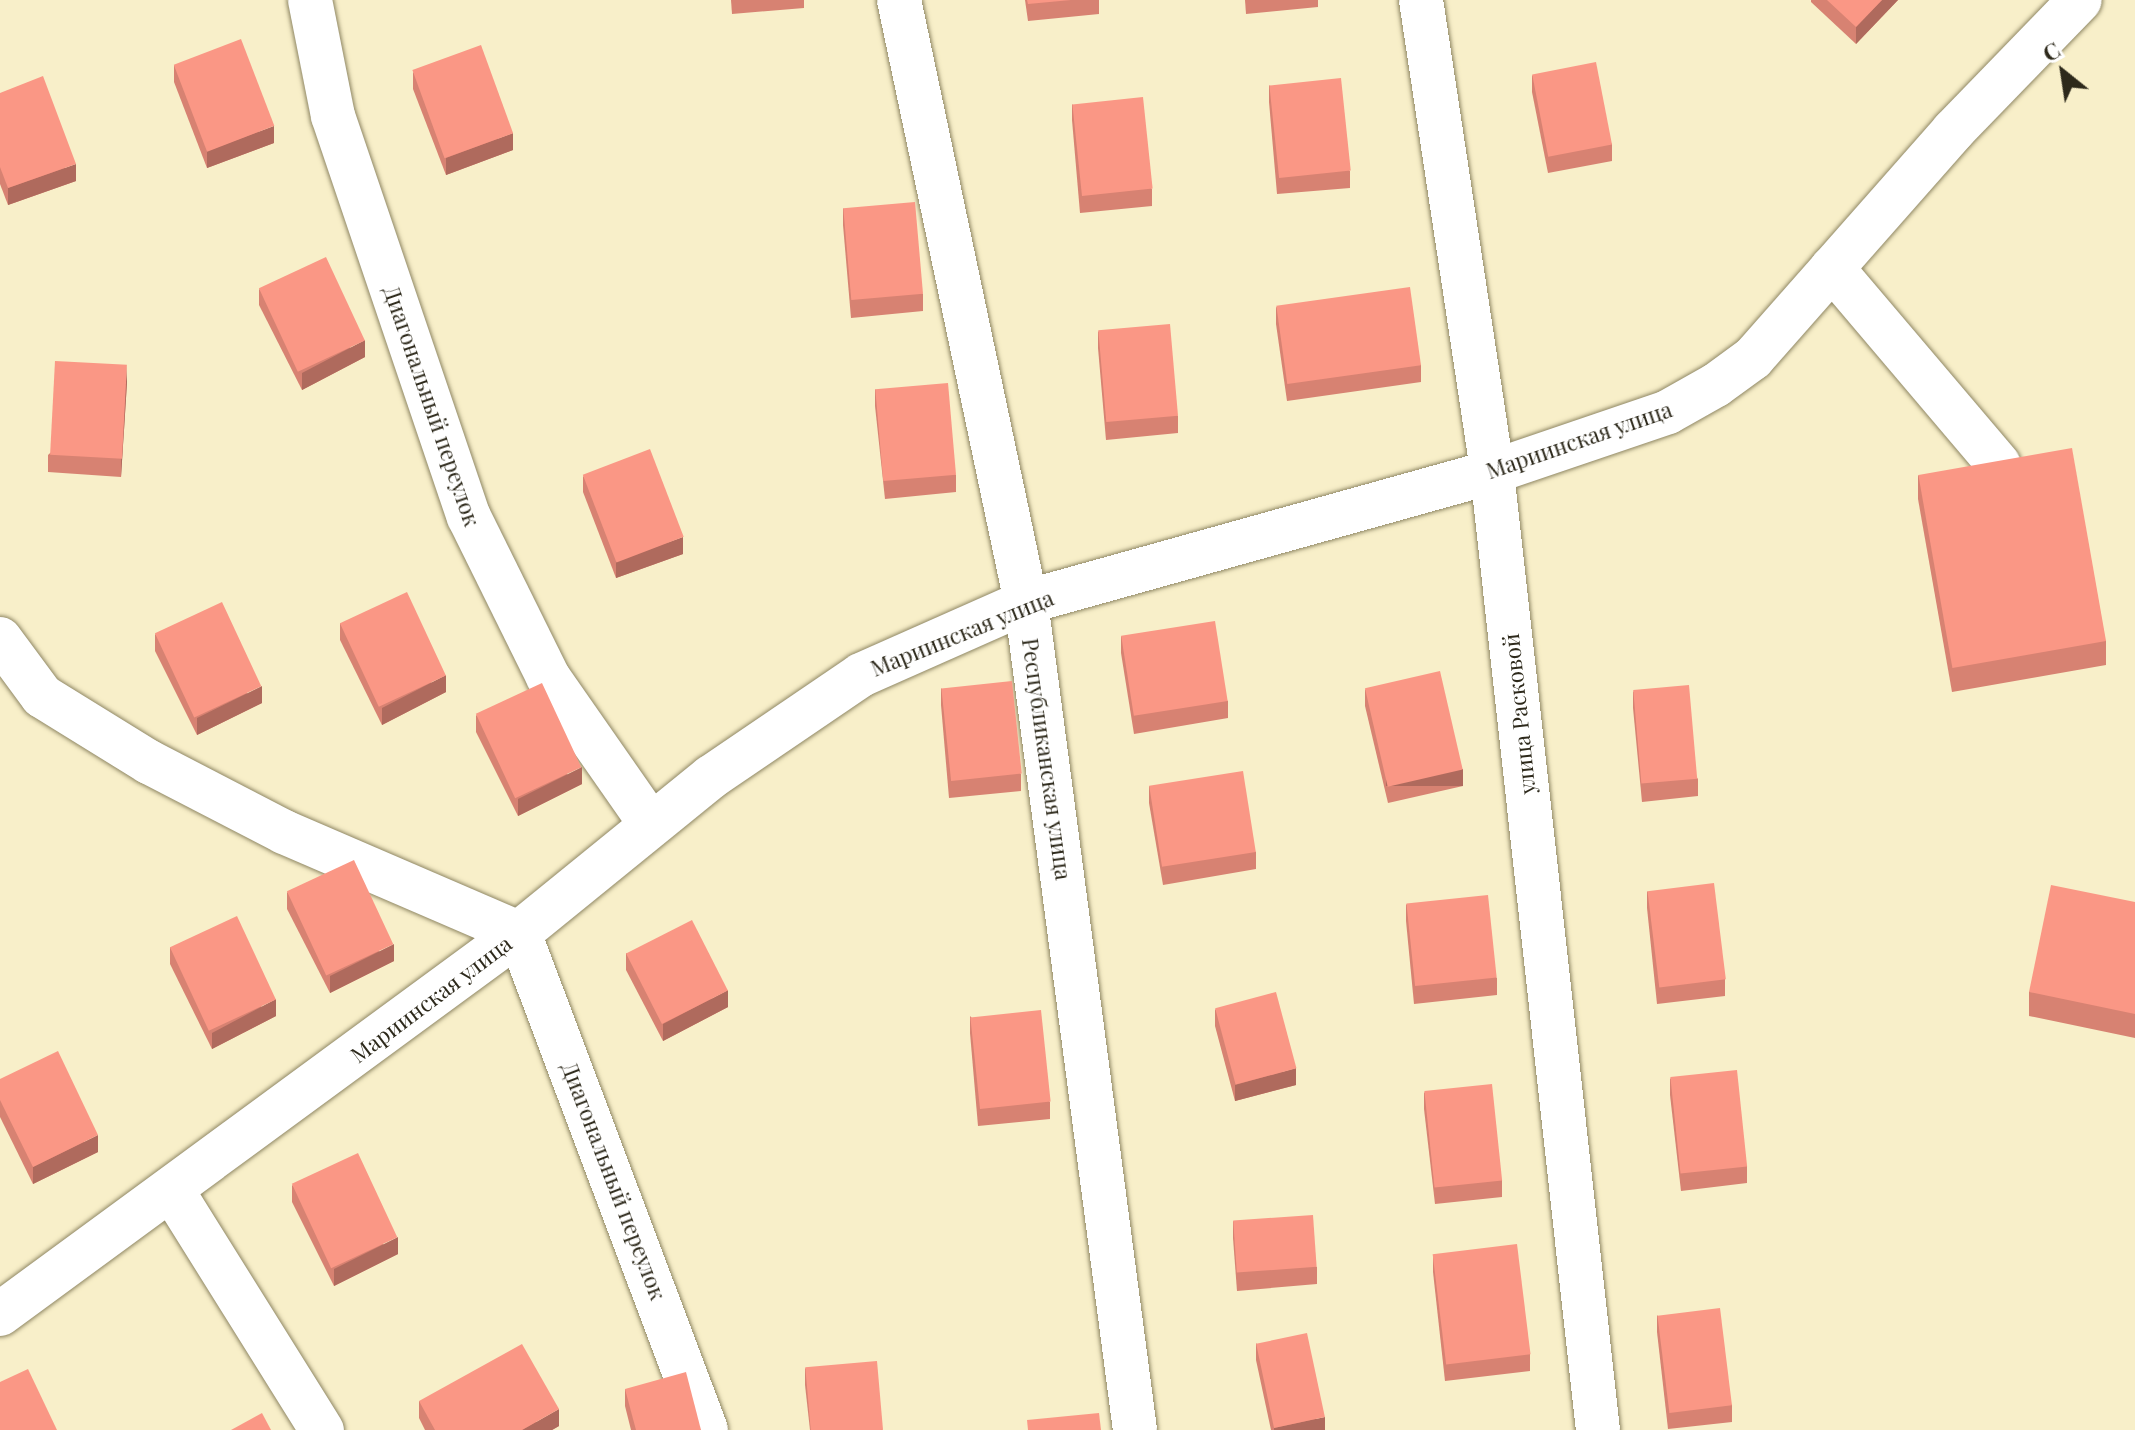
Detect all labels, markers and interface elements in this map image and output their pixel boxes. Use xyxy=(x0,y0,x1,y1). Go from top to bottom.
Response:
north arrow xyxy=(2023,32,2103,112)
text: С xyxy=(2037,34,2065,68)
street label: Диагональный переулок xyxy=(378,282,486,530)
street label: Мариинская улица xyxy=(1483,396,1675,484)
street label: Мариинская улица xyxy=(867,584,1057,682)
street label: улица Расковой xyxy=(1497,632,1541,796)
street label: Республиканская улица xyxy=(1017,636,1077,882)
street label: Мариинская улица xyxy=(345,930,517,1068)
street label: Диагональный переулок xyxy=(556,1058,672,1304)

